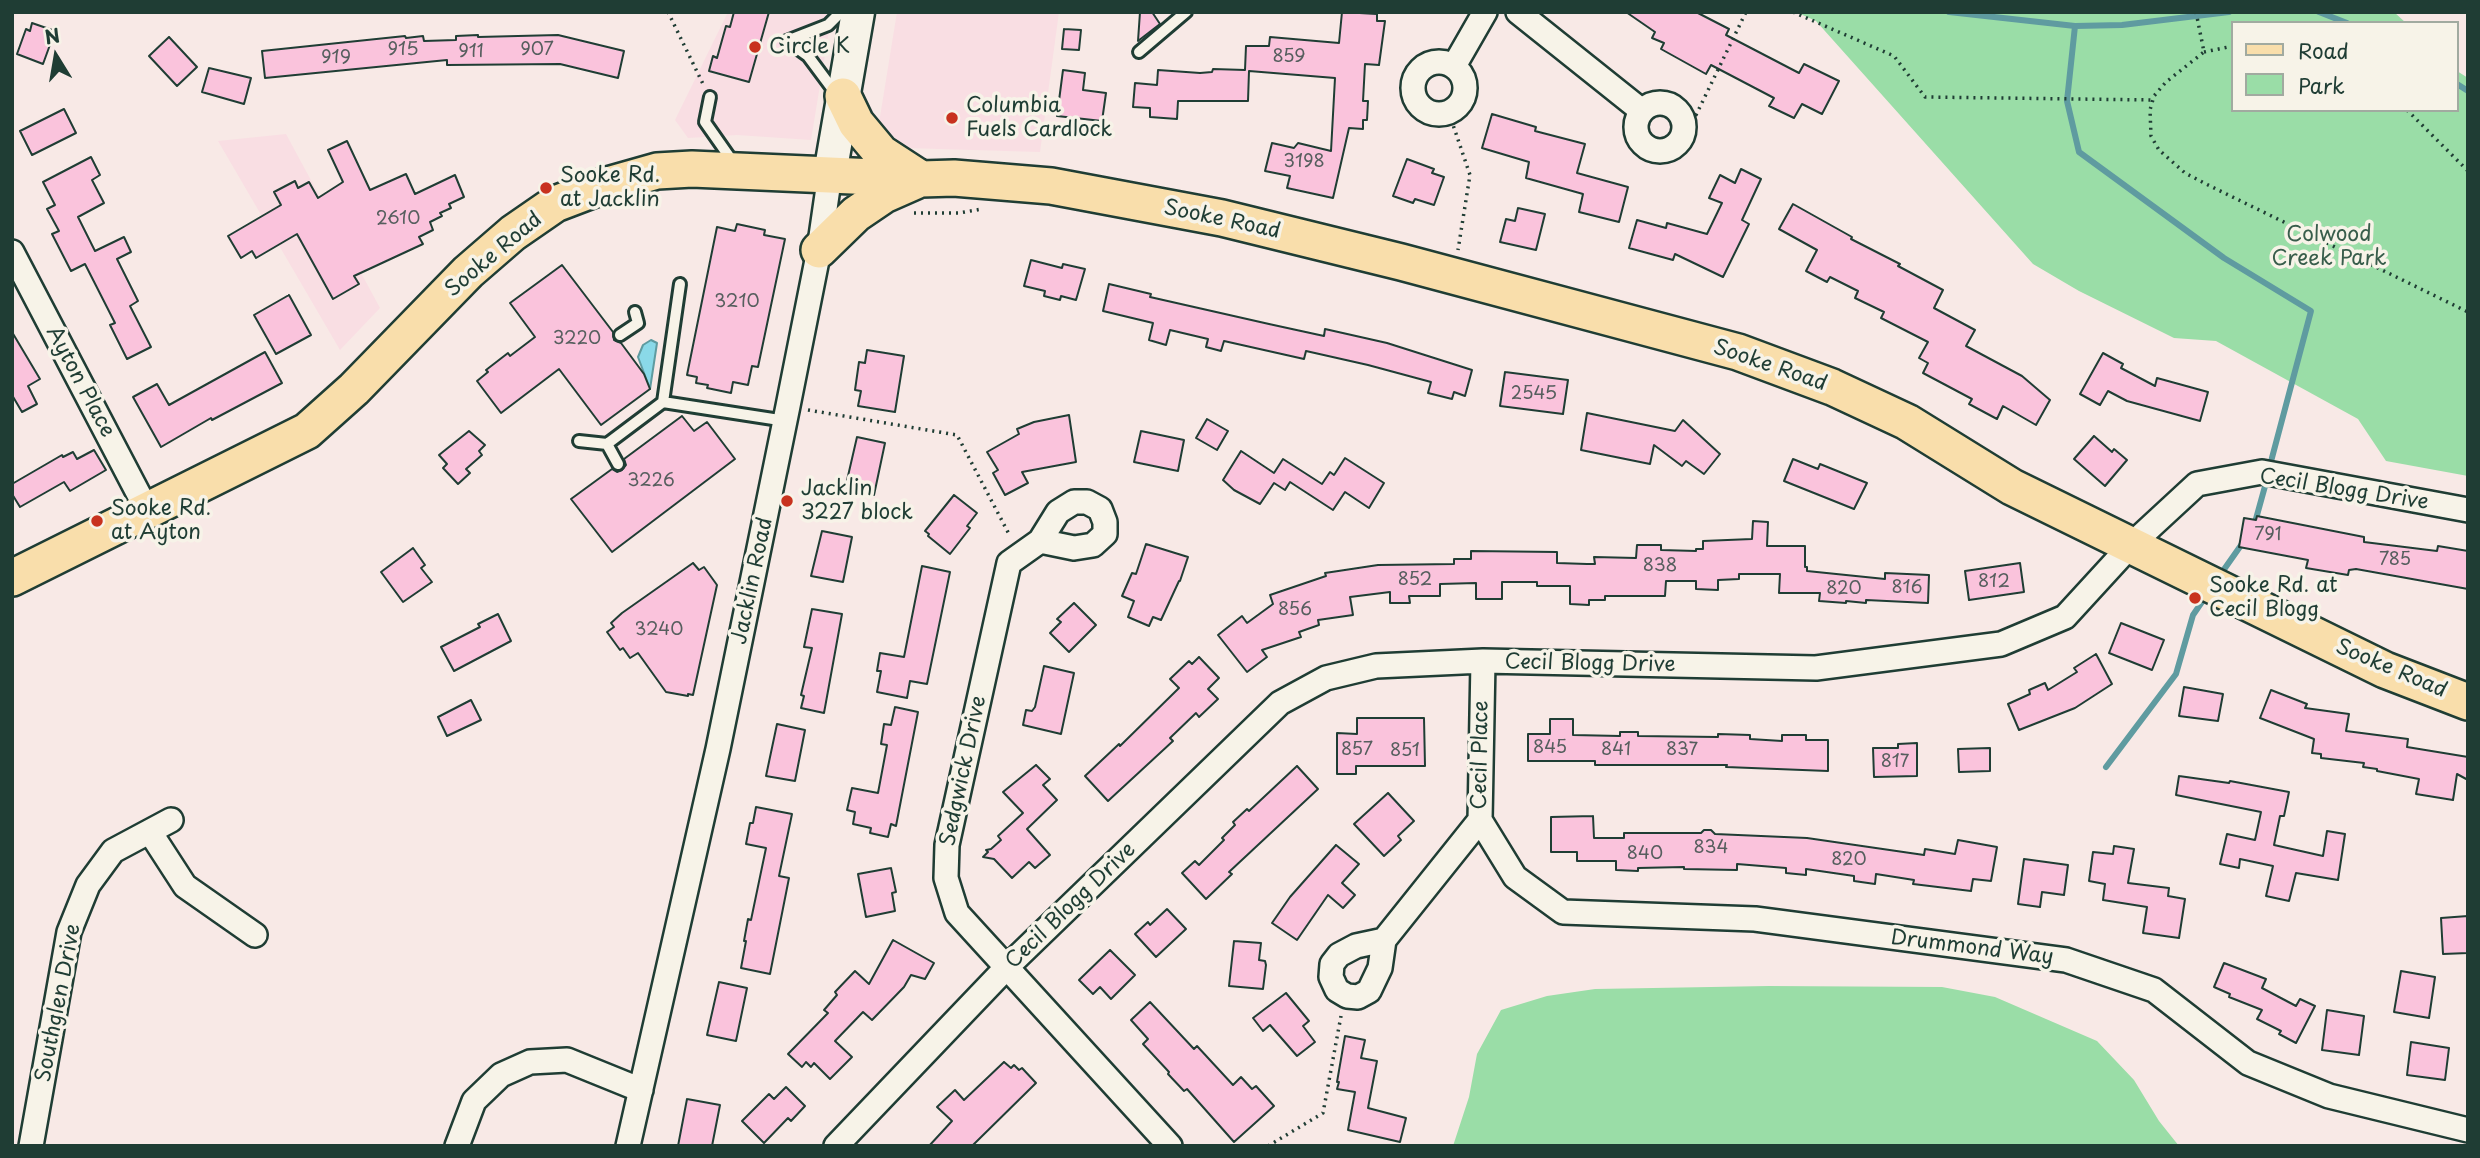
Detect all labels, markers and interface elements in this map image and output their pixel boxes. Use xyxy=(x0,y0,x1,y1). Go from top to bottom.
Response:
text: N xyxy=(42,20,62,51)
north arrow xyxy=(21,21,91,91)
legend xyxy=(2232,21,2459,112)
place label: Circle K xyxy=(769,34,850,60)
text: Road xyxy=(2298,34,2349,66)
house number: 915 xyxy=(388,39,418,61)
house number: 907 xyxy=(520,39,554,61)
marker: Circle K xyxy=(747,39,763,55)
house number: 911 xyxy=(458,41,484,63)
house number: 859 xyxy=(1272,46,1306,68)
house number: 919 xyxy=(321,47,351,69)
text: Park xyxy=(2298,69,2345,101)
place label: Columbia Fuels Cardlock xyxy=(966,93,1112,143)
marker: Columbia Fuels Cardlock xyxy=(944,110,960,126)
house number: 3198 xyxy=(1283,151,1325,173)
place label: Sooke Rd. at Jacklin xyxy=(560,163,660,213)
marker: Sooke Rd. at Jacklin xyxy=(538,180,554,196)
street label: Sooke Road xyxy=(1161,195,1283,245)
street label: Sooke Road xyxy=(440,207,548,303)
house number: 2610 xyxy=(376,208,420,230)
park label: Colwood Creek Park xyxy=(2271,222,2387,272)
house number: 3210 xyxy=(714,291,760,313)
street label: Ayton Place xyxy=(40,322,120,442)
house number: 3220 xyxy=(553,328,601,350)
street label: Sooke Road xyxy=(1710,335,1830,397)
house number: 2545 xyxy=(1511,383,1557,405)
street label: Cecil Blogg Drive xyxy=(2258,464,2430,516)
house number: 3226 xyxy=(627,470,675,492)
place label: Jacklin 3227 block xyxy=(801,476,913,526)
marker: Jacklin 3227 block xyxy=(779,493,795,509)
place label: Sooke Rd. at Ayton xyxy=(111,496,211,546)
marker: Sooke Rd. at Ayton xyxy=(89,513,105,529)
street label: Jacklin Road xyxy=(727,515,779,647)
house number: 791 xyxy=(2254,524,2282,546)
house number: 785 xyxy=(2379,549,2411,571)
house number: 838 xyxy=(1643,555,1677,577)
house number: 852 xyxy=(1398,569,1432,591)
house number: 812 xyxy=(1978,571,2010,593)
place label: Sooke Rd. at Cecil Blogg xyxy=(2209,573,2338,623)
house number: 816 xyxy=(1892,577,1922,599)
house number: 820 xyxy=(1826,578,1862,600)
marker: Sooke Rd. at Cecil Blogg xyxy=(2187,590,2203,606)
house number: 856 xyxy=(1278,599,1312,621)
house number: 3240 xyxy=(635,619,683,641)
street label: Sooke Road xyxy=(2331,634,2451,704)
street label: Cecil Blogg Drive xyxy=(1504,650,1676,678)
street label: Sedgwick Drive xyxy=(936,693,992,849)
street label: Cecil Place xyxy=(1467,700,1495,810)
house number: 845 xyxy=(1533,737,1567,759)
house number: 857 xyxy=(1341,739,1373,761)
house number: 841 xyxy=(1601,739,1631,761)
house number: 837 xyxy=(1666,739,1698,761)
house number: 851 xyxy=(1390,740,1420,762)
house number: 817 xyxy=(1881,751,1909,773)
house number: 834 xyxy=(1694,837,1728,859)
street label: Cecil Blogg Drive xyxy=(1001,838,1141,974)
house number: 840 xyxy=(1627,843,1663,865)
house number: 820 xyxy=(1831,849,1867,871)
street label: Southglen Drive xyxy=(31,922,87,1084)
street label: Drummond Way xyxy=(1889,926,2055,970)

